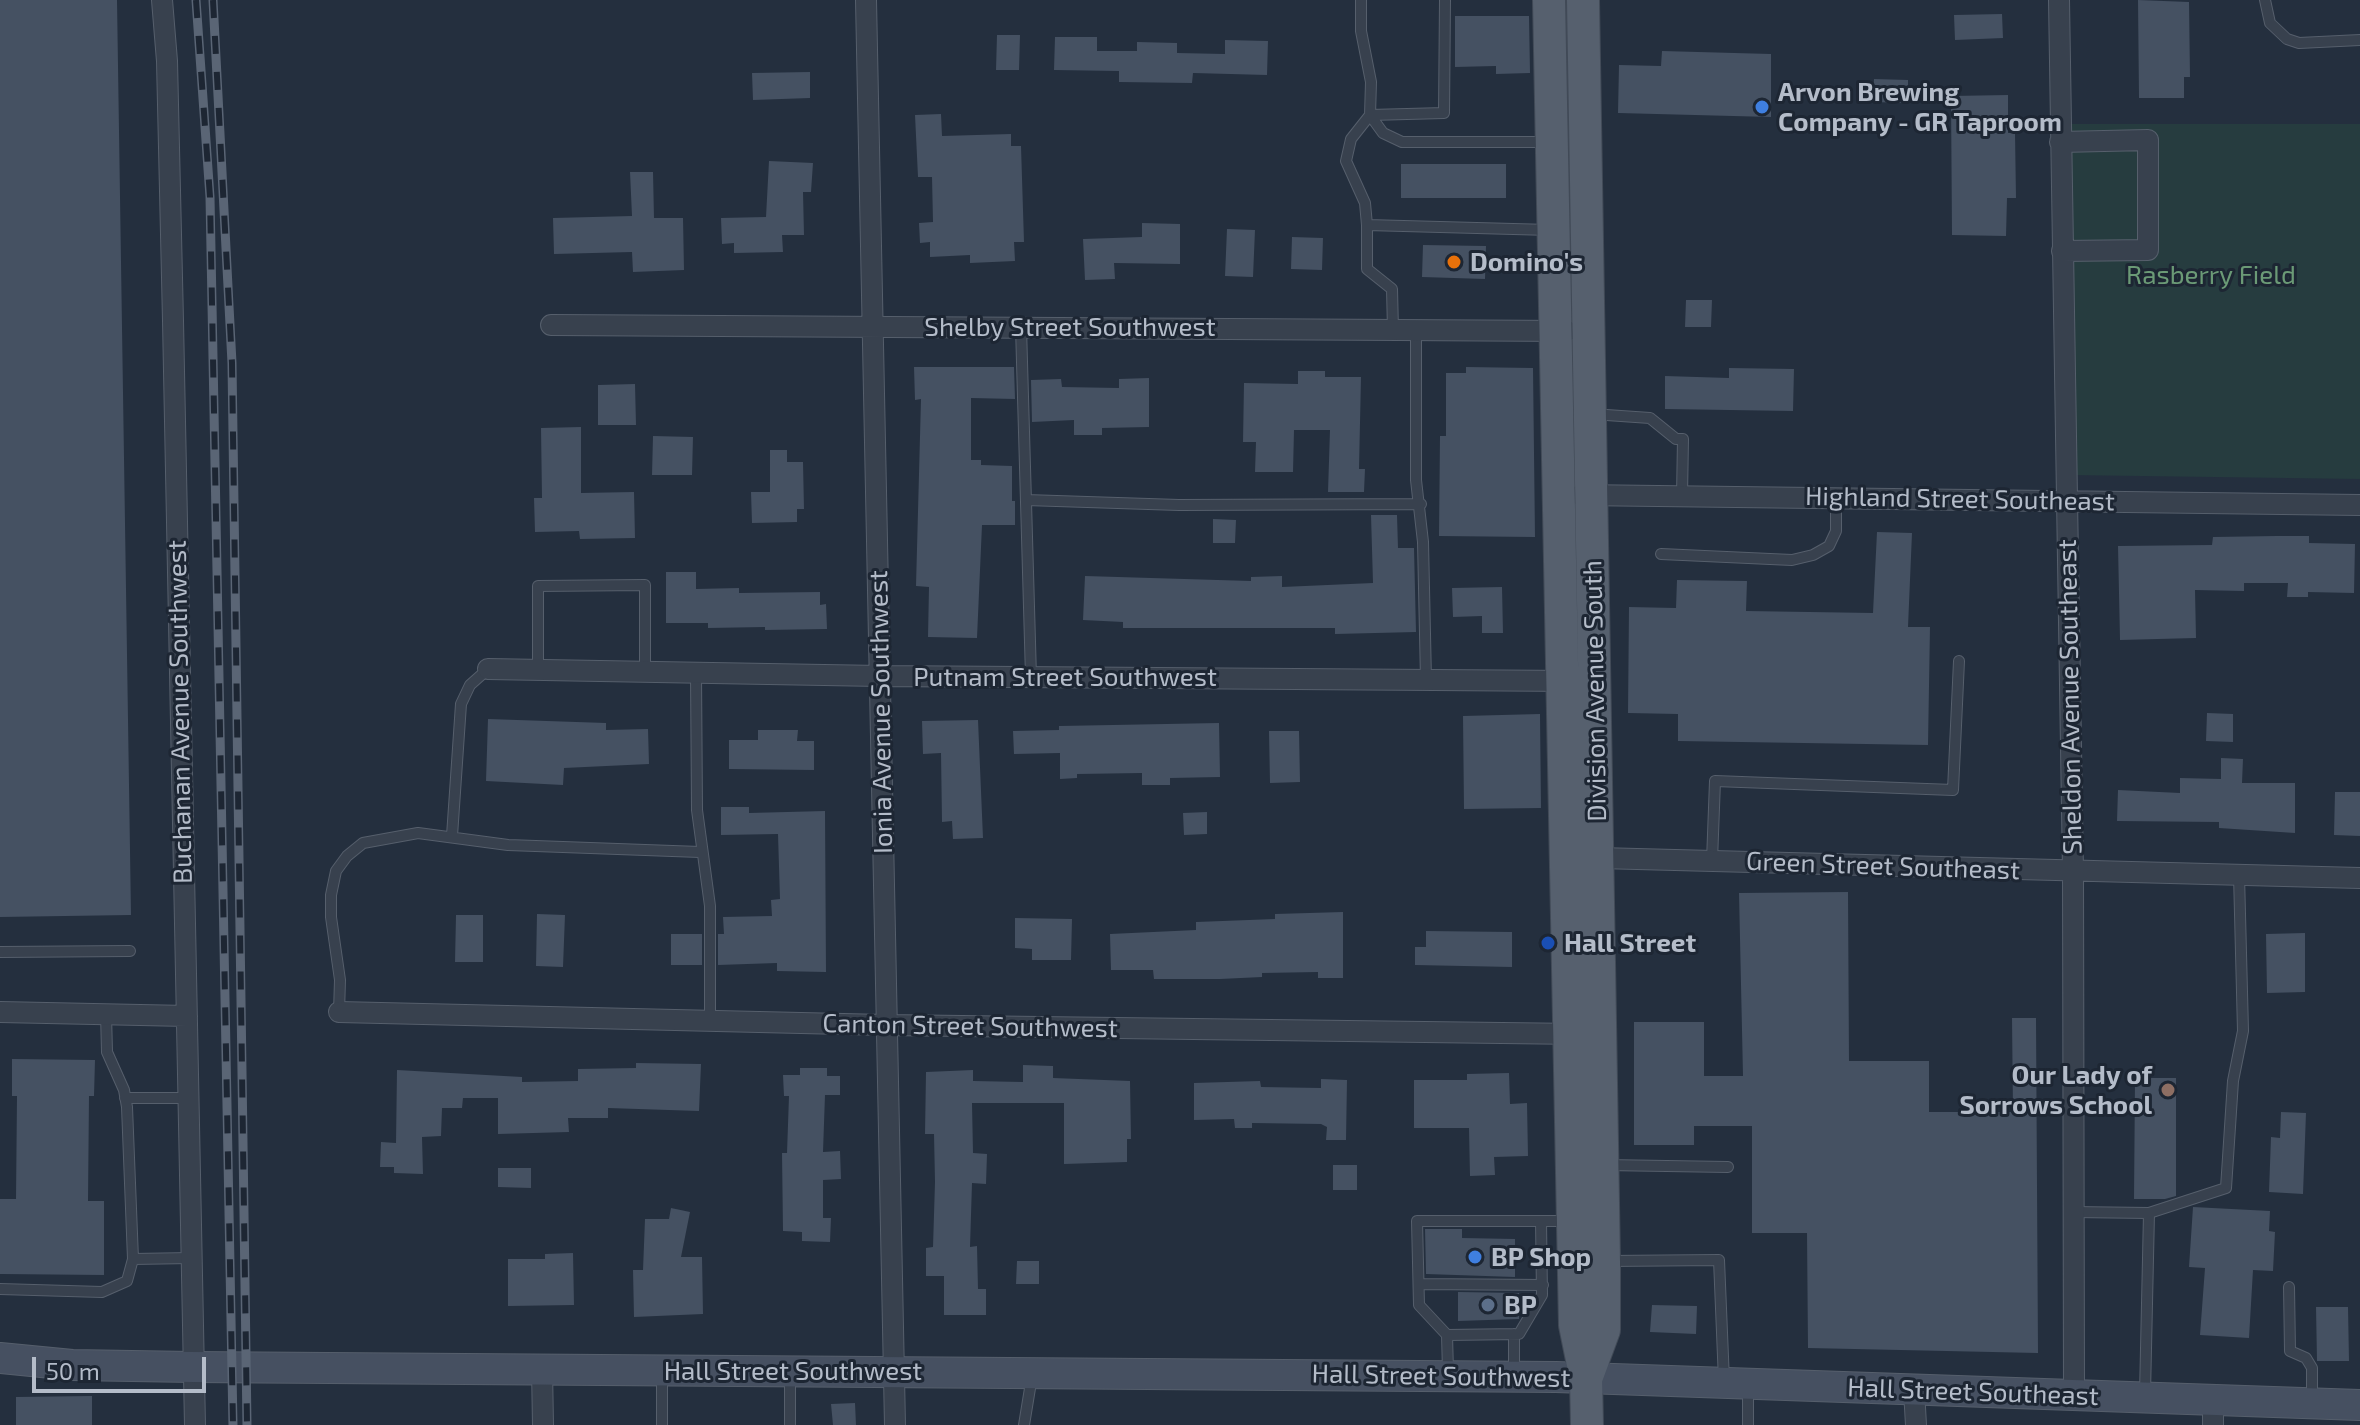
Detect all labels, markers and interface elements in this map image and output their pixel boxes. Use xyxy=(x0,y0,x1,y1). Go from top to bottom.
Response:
place label: Arvon Brewing Company - GR Taproom xyxy=(1778,76,2062,138)
marker: Arvon Brewing Company - GR Taproom xyxy=(1753,98,1771,116)
place label: Domino's xyxy=(1470,246,1583,278)
marker: Domino's xyxy=(1445,253,1463,271)
park label: Rasberry Field xyxy=(2126,259,2296,291)
street label: Shelby Street Southwest xyxy=(924,311,1216,343)
street label: Highland Street Southeast xyxy=(1805,481,2115,517)
street label: Sheldon Avenue Southeast xyxy=(2052,539,2088,855)
street label: Buchanan Avenue Southwest xyxy=(161,540,199,884)
street label: Division Avenue South xyxy=(1577,560,1613,822)
street label: Ionia Avenue Southwest xyxy=(863,570,899,854)
street label: Putnam Street Southwest xyxy=(913,661,1217,693)
street label: Green Street Southeast xyxy=(1746,846,2020,886)
place label: Hall Street xyxy=(1564,927,1696,959)
marker: Hall Street xyxy=(1539,934,1557,952)
street label: Canton Street Southwest xyxy=(822,1008,1118,1044)
place label: Our Lady of Sorrows School xyxy=(1959,1059,2152,1120)
marker: Our Lady of Sorrows School xyxy=(2159,1081,2177,1099)
place label: BP Shop xyxy=(1491,1241,1591,1273)
marker: BP Shop xyxy=(1466,1248,1484,1266)
place label: BP xyxy=(1504,1289,1537,1321)
marker: BP xyxy=(1479,1296,1497,1314)
scale bar xyxy=(36,1341,210,1391)
street label: Hall Street Southwest xyxy=(664,1355,922,1387)
text: 50 m xyxy=(46,1356,100,1385)
street label: Hall Street Southwest xyxy=(1311,1358,1571,1394)
street label: Hall Street Southeast xyxy=(1847,1372,2099,1412)

